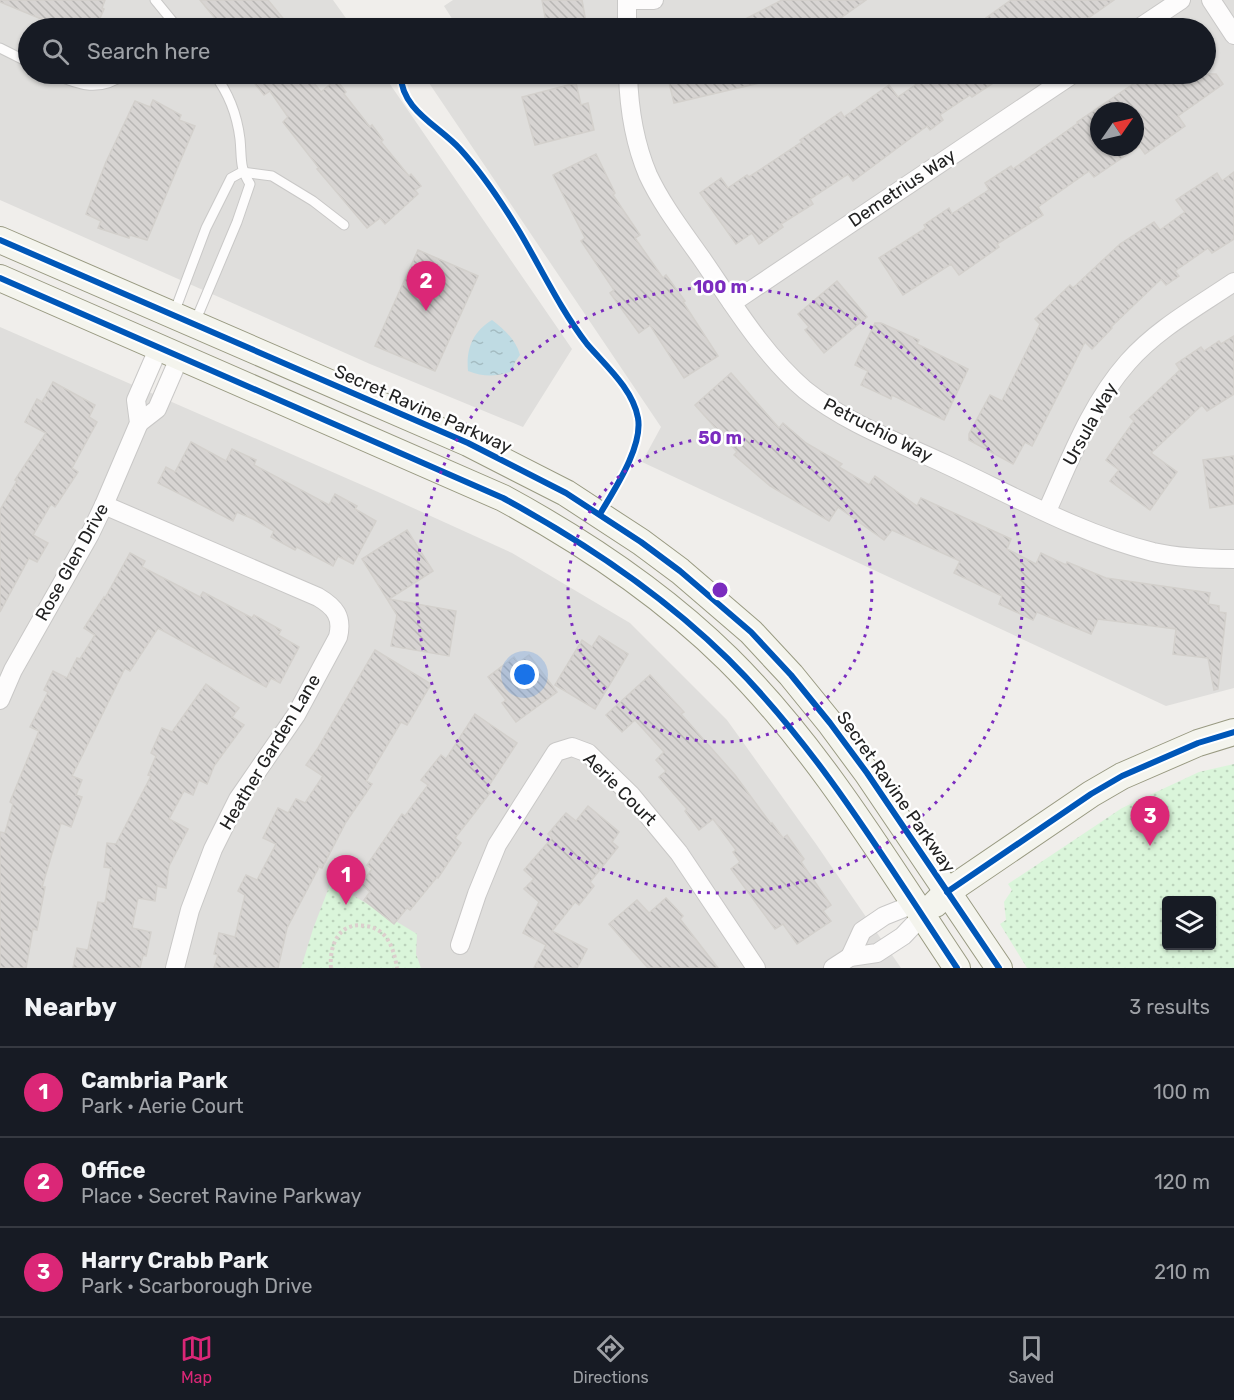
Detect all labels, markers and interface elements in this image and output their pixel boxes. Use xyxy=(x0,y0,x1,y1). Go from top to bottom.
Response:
search box xyxy=(18,18,1216,84)
icon: search xyxy=(39,35,72,68)
text: Search here xyxy=(87,38,210,65)
north arrow xyxy=(1090,102,1144,156)
street label: Demetrius Way xyxy=(844,144,960,232)
pin: 2 xyxy=(406,262,446,311)
text: 100 m xyxy=(693,276,747,298)
street label: Secret Ravine Parkway xyxy=(331,360,515,458)
street label: Ursula Way xyxy=(1058,379,1122,469)
street label: Petruchio Way xyxy=(820,393,936,467)
text: 50 m xyxy=(698,427,742,449)
street label: Rose Glen Drive xyxy=(31,499,113,625)
centre of rings xyxy=(710,580,730,600)
your location xyxy=(510,660,539,689)
street label: Heather Garden Lane xyxy=(215,670,325,834)
street label: Secret Ravine Parkway xyxy=(832,707,960,877)
street label: Aerie Court xyxy=(579,748,661,830)
pin: 3 xyxy=(1130,796,1170,846)
pin: 1 xyxy=(326,856,366,905)
map controls xyxy=(1162,896,1216,950)
button: layers xyxy=(1162,896,1216,950)
text: Nearby xyxy=(24,992,117,1023)
text: 3 results xyxy=(1129,995,1210,1019)
text: Cambria Park xyxy=(81,1067,228,1094)
text: 1 xyxy=(39,1080,48,1104)
text: 100 m xyxy=(1153,1080,1210,1104)
text: Park · Aerie Court xyxy=(81,1094,244,1118)
text: Office xyxy=(81,1157,146,1184)
text: 2 xyxy=(37,1170,50,1194)
text: 120 m xyxy=(1154,1170,1210,1194)
text: Place · Secret Ravine Parkway xyxy=(81,1184,362,1208)
text: Harry Crabb Park xyxy=(81,1247,269,1274)
text: 3 xyxy=(37,1260,50,1284)
text: 210 m xyxy=(1154,1260,1210,1284)
text: Park · Scarborough Drive xyxy=(81,1274,312,1298)
tab: Map xyxy=(180,1332,213,1387)
tab: Directions xyxy=(573,1332,649,1387)
tab: Saved xyxy=(1008,1332,1054,1387)

